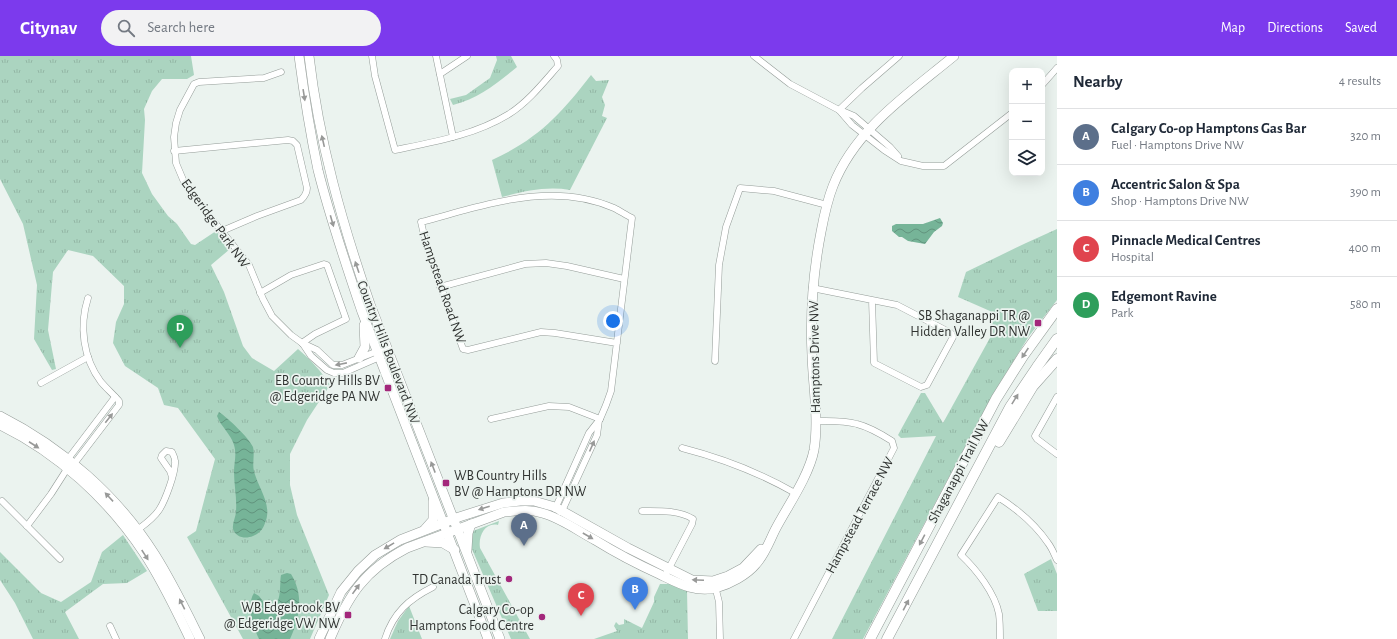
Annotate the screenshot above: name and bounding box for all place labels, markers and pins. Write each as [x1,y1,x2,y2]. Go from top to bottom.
place label: SB Shaganappi TR @ Hidden Valley DR NW [910,309,1030,339]
pin: D [167,315,193,348]
marker: SB Shaganappi TR @ Hidden Valley DR NW [1033,318,1043,328]
place label: EB Country Hills BV @ Edgeridge PA NW [270,374,380,404]
marker: EB Country Hills BV @ Edgeridge PA NW [383,383,393,393]
place label: WB Country Hills BV @ Hamptons DR NW [454,469,587,499]
marker: WB Country Hills BV @ Hamptons DR NW [441,478,451,488]
pin: A [511,513,537,546]
place label: TD Canada Trust [412,573,502,587]
marker: TD Canada Trust [504,574,514,584]
pin: B [622,577,648,610]
pin: C [568,583,594,616]
place label: WB Edgebrook BV @ Edgeridge VW NW [224,601,340,631]
place label: Calgary Co-op Hamptons Food Centre [409,603,534,633]
marker: WB Edgebrook BV @ Edgeridge VW NW [343,610,353,620]
marker: Calgary Co-op Hamptons Food Centre [537,612,547,622]

